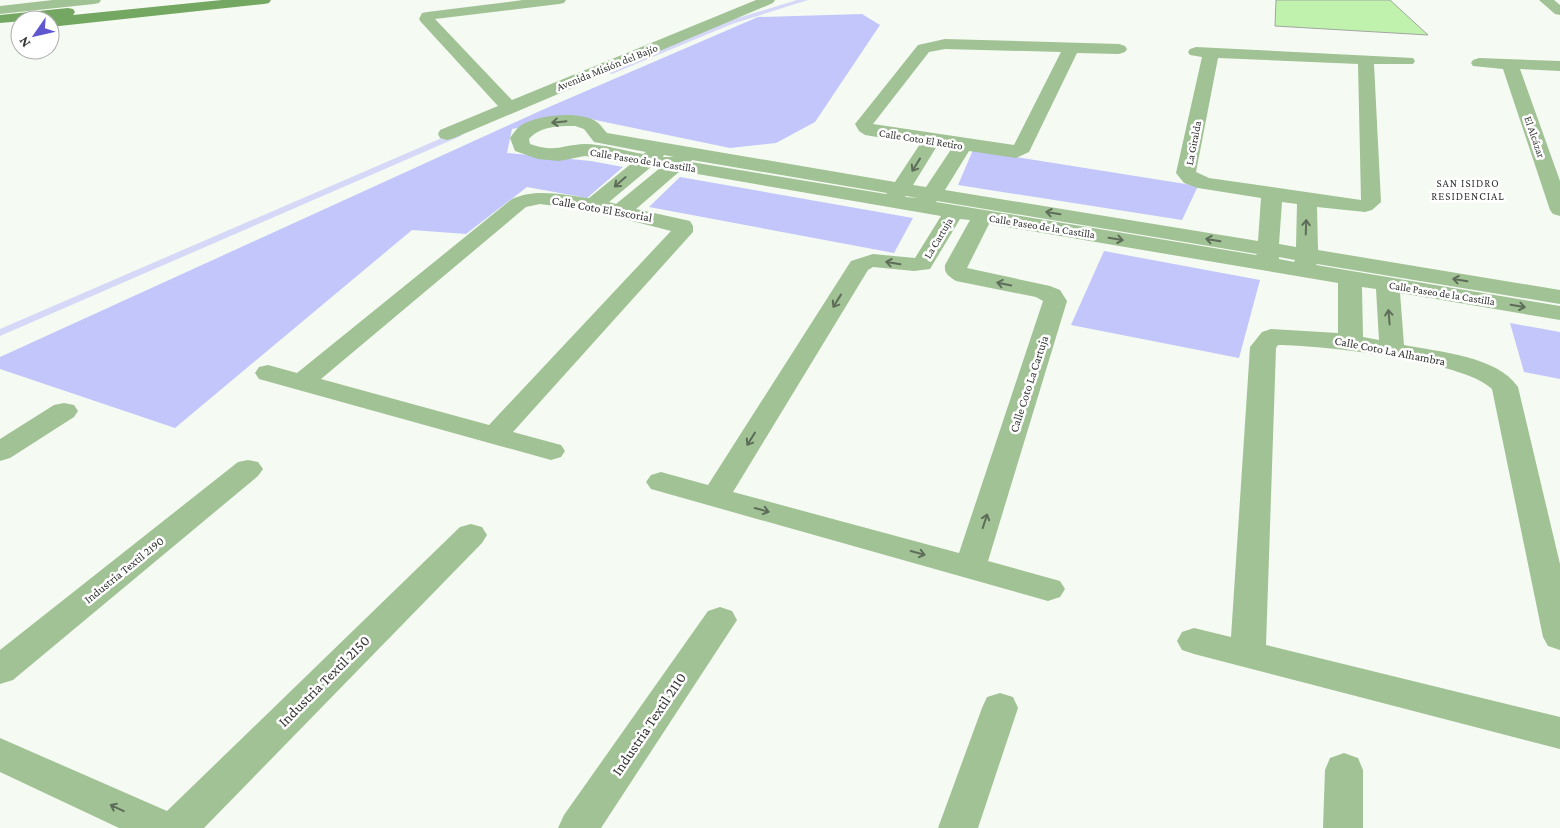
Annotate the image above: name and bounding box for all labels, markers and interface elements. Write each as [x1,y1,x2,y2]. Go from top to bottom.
north arrow [10,10,60,60]
text: N [15,33,34,51]
street label: Avenida Misión del Bajío [555,41,660,94]
street label: El Alcázar [1522,115,1548,160]
one-way arrow [552,117,568,126]
street label: La Giralda [1183,120,1203,166]
street label: Calle Coto El Retiro [878,126,964,152]
street label: Calle Paseo de la Castilla [589,146,697,174]
one-way arrow [911,158,922,172]
one-way arrow [614,176,627,187]
district label: SAN ISIDRO RESIDENCIAL [1431,177,1505,202]
street label: Calle Coto El Escorial [551,193,653,225]
one-way arrow [1045,208,1061,218]
street label: Calle Paseo de la Castilla [988,212,1096,240]
street label: La Cartuja [921,215,956,261]
one-way arrow [1302,219,1311,235]
one-way arrow [1108,234,1124,244]
one-way arrow [1206,235,1222,244]
one-way arrow [886,258,902,268]
one-way arrow [1452,275,1468,285]
one-way arrow [997,279,1013,288]
street label: Calle Paseo de la Castilla [1388,279,1496,307]
one-way arrow [832,294,842,308]
one-way arrow [1510,301,1526,311]
one-way arrow [1385,309,1394,325]
street label: Calle Coto La Cartuja [1007,333,1051,434]
street label: Calle Coto La Alhambra [1333,333,1447,369]
one-way arrow [746,432,756,446]
one-way arrow [753,506,769,515]
one-way arrow [981,514,990,530]
street label: Industria Textil 2190 [81,533,167,606]
one-way arrow [910,549,926,559]
street label: Industria Textil 2150 [275,632,373,730]
street label: Industria Textil 2110 [609,670,689,778]
one-way arrow [110,802,125,812]

